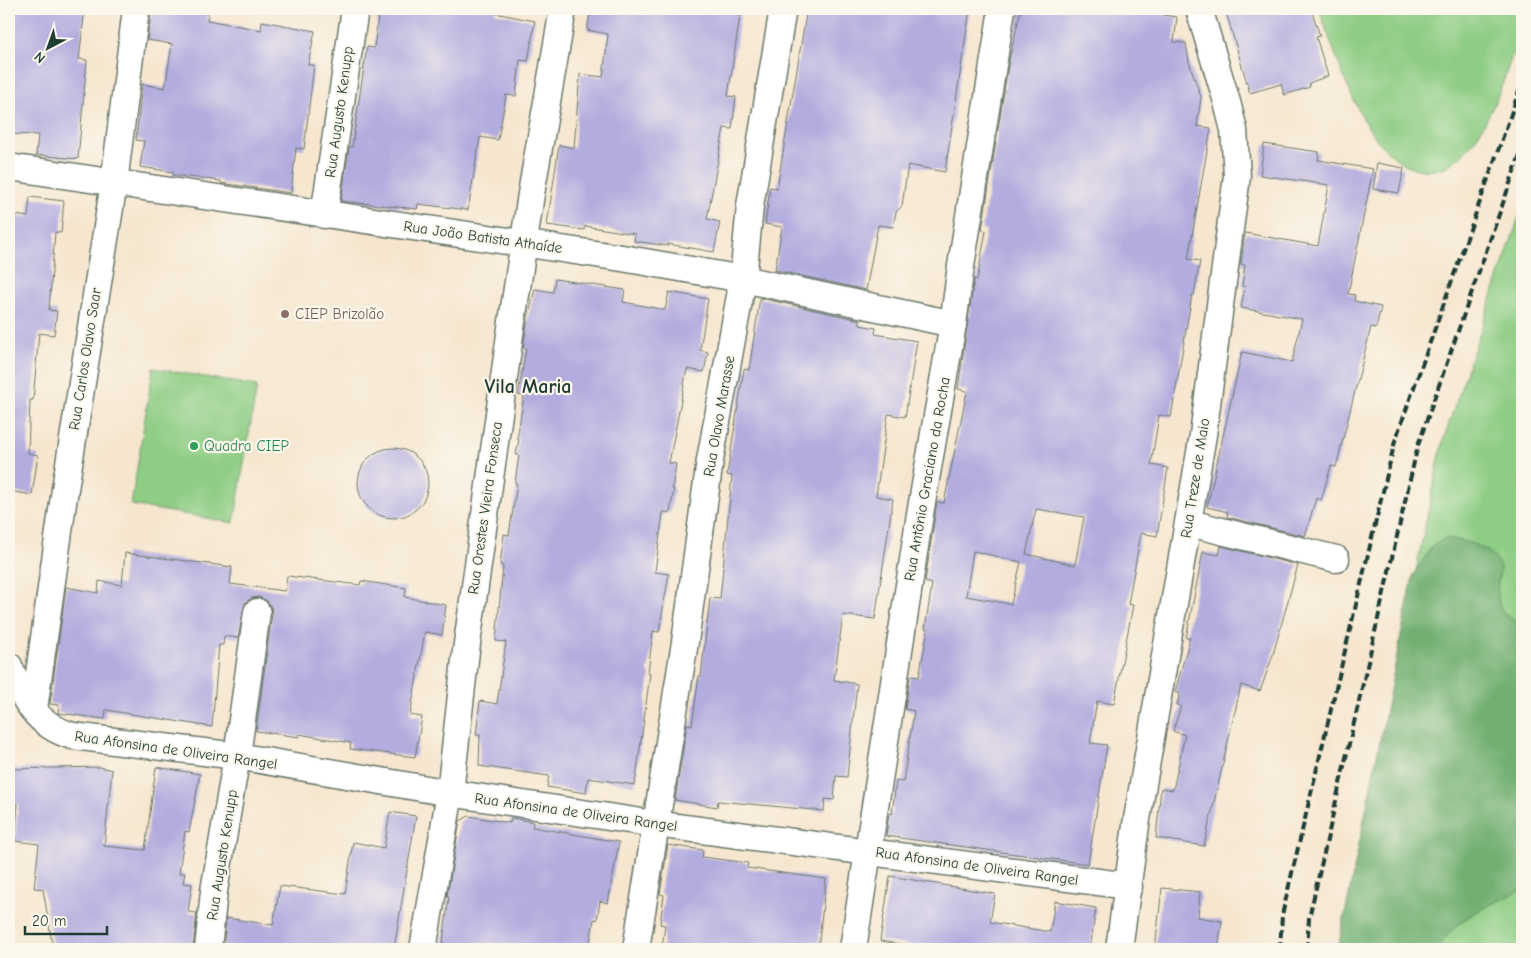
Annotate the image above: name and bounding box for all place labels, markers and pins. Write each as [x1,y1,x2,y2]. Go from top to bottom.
place label: CIEP Brizolão [295,305,384,323]
marker: CIEP Brizolão [279,308,291,320]
place label: Quadra CIEP [204,437,290,455]
marker: Quadra CIEP [188,440,200,452]

